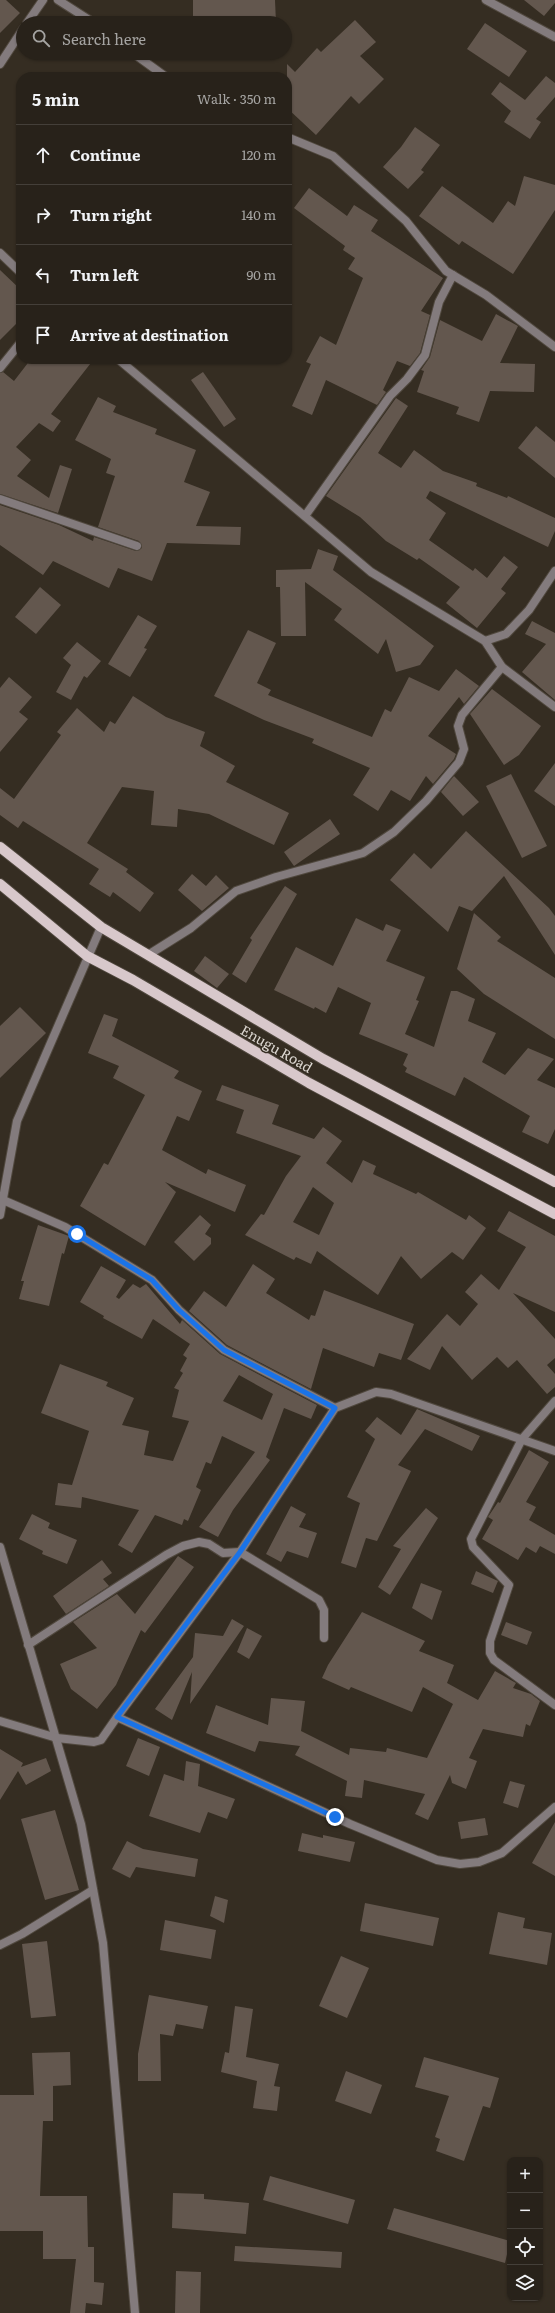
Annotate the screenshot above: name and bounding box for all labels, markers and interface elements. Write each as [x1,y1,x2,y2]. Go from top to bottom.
search box [16,16,292,60]
icon: search [30,27,52,49]
text: Search here [62,27,146,50]
text: 5 min [32,86,80,111]
text: Walk · 350 m [197,89,276,108]
text: Continue [70,143,140,166]
icon: ahead [32,144,54,166]
text: 120 m [241,145,276,164]
text: Turn right [70,203,152,226]
icon: right [32,204,54,226]
text: 140 m [241,205,276,224]
text: Turn left [70,263,139,286]
icon: left [32,264,54,286]
text: 90 m [246,265,276,284]
text: Arrive at destination [70,323,229,346]
icon: arrive [32,324,54,346]
street label: Enugu Road [237,1019,317,1077]
route start [68,1225,86,1243]
route end [326,1808,344,1826]
map controls [507,2157,543,2301]
button: + [507,2157,543,2193]
button: − [507,2193,543,2229]
button: locate [507,2229,543,2265]
button: layers [507,2265,543,2301]

